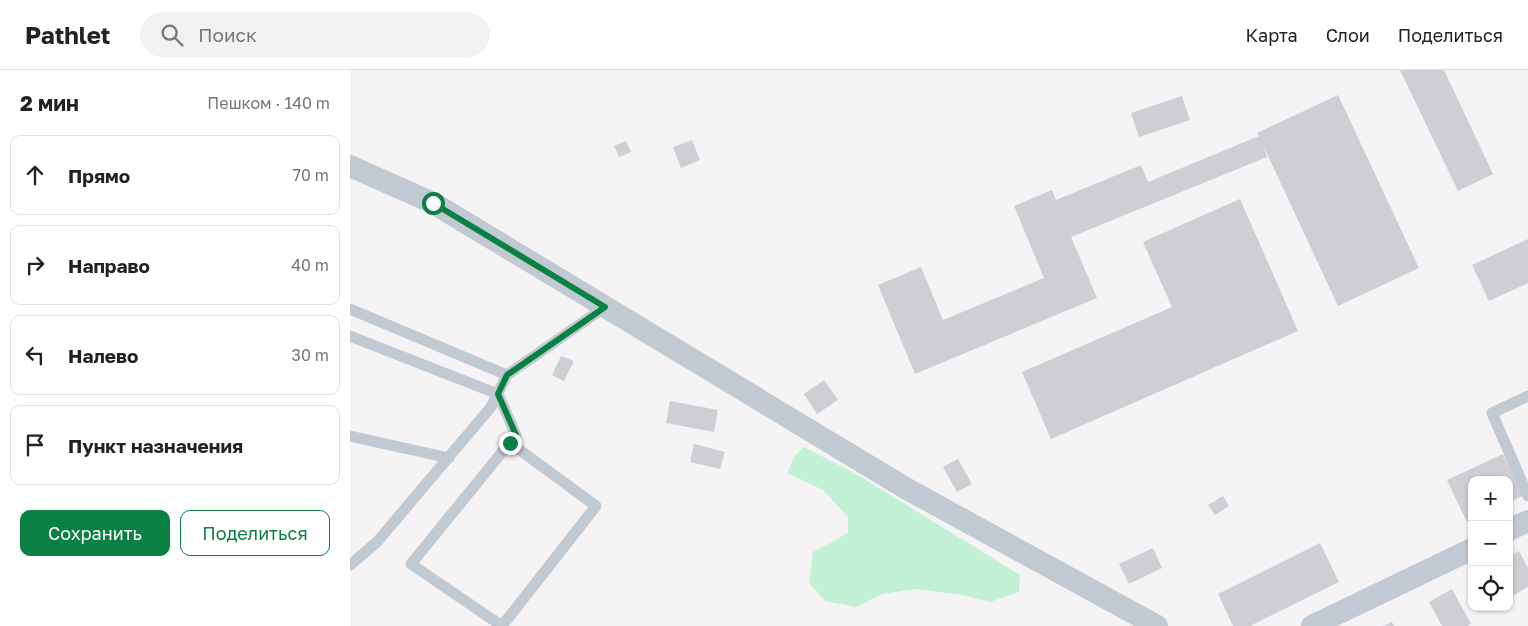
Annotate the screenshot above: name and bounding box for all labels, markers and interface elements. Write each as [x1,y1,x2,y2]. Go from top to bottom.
search box [140,12,490,57]
text: Pathlet [25,20,110,49]
icon: search [158,21,186,49]
text: Поиск [198,23,257,46]
text: Карта [1246,24,1298,46]
text: Слои [1326,24,1370,46]
text: Поделиться [1398,24,1503,46]
text: 2 мин [20,90,79,116]
text: Пешком · 140 m [207,93,330,113]
icon: ahead [21,161,49,189]
text: Прямо [68,164,130,187]
text: 70 m [292,165,329,185]
route start [422,192,445,215]
icon: right [21,251,49,279]
text: Направо [68,254,150,277]
text: 40 m [291,255,329,275]
icon: left [21,341,49,369]
text: Налево [68,344,138,367]
text: 30 m [292,345,329,365]
icon: arrive [21,431,49,459]
route end [499,432,522,455]
text: Пункт назначения [68,434,243,457]
map controls [1468,476,1513,611]
button: + [1468,476,1513,521]
button: Сохранить [20,510,170,556]
button: Поделиться [180,510,330,556]
button: − [1468,521,1513,566]
button: locate [1468,566,1513,611]

